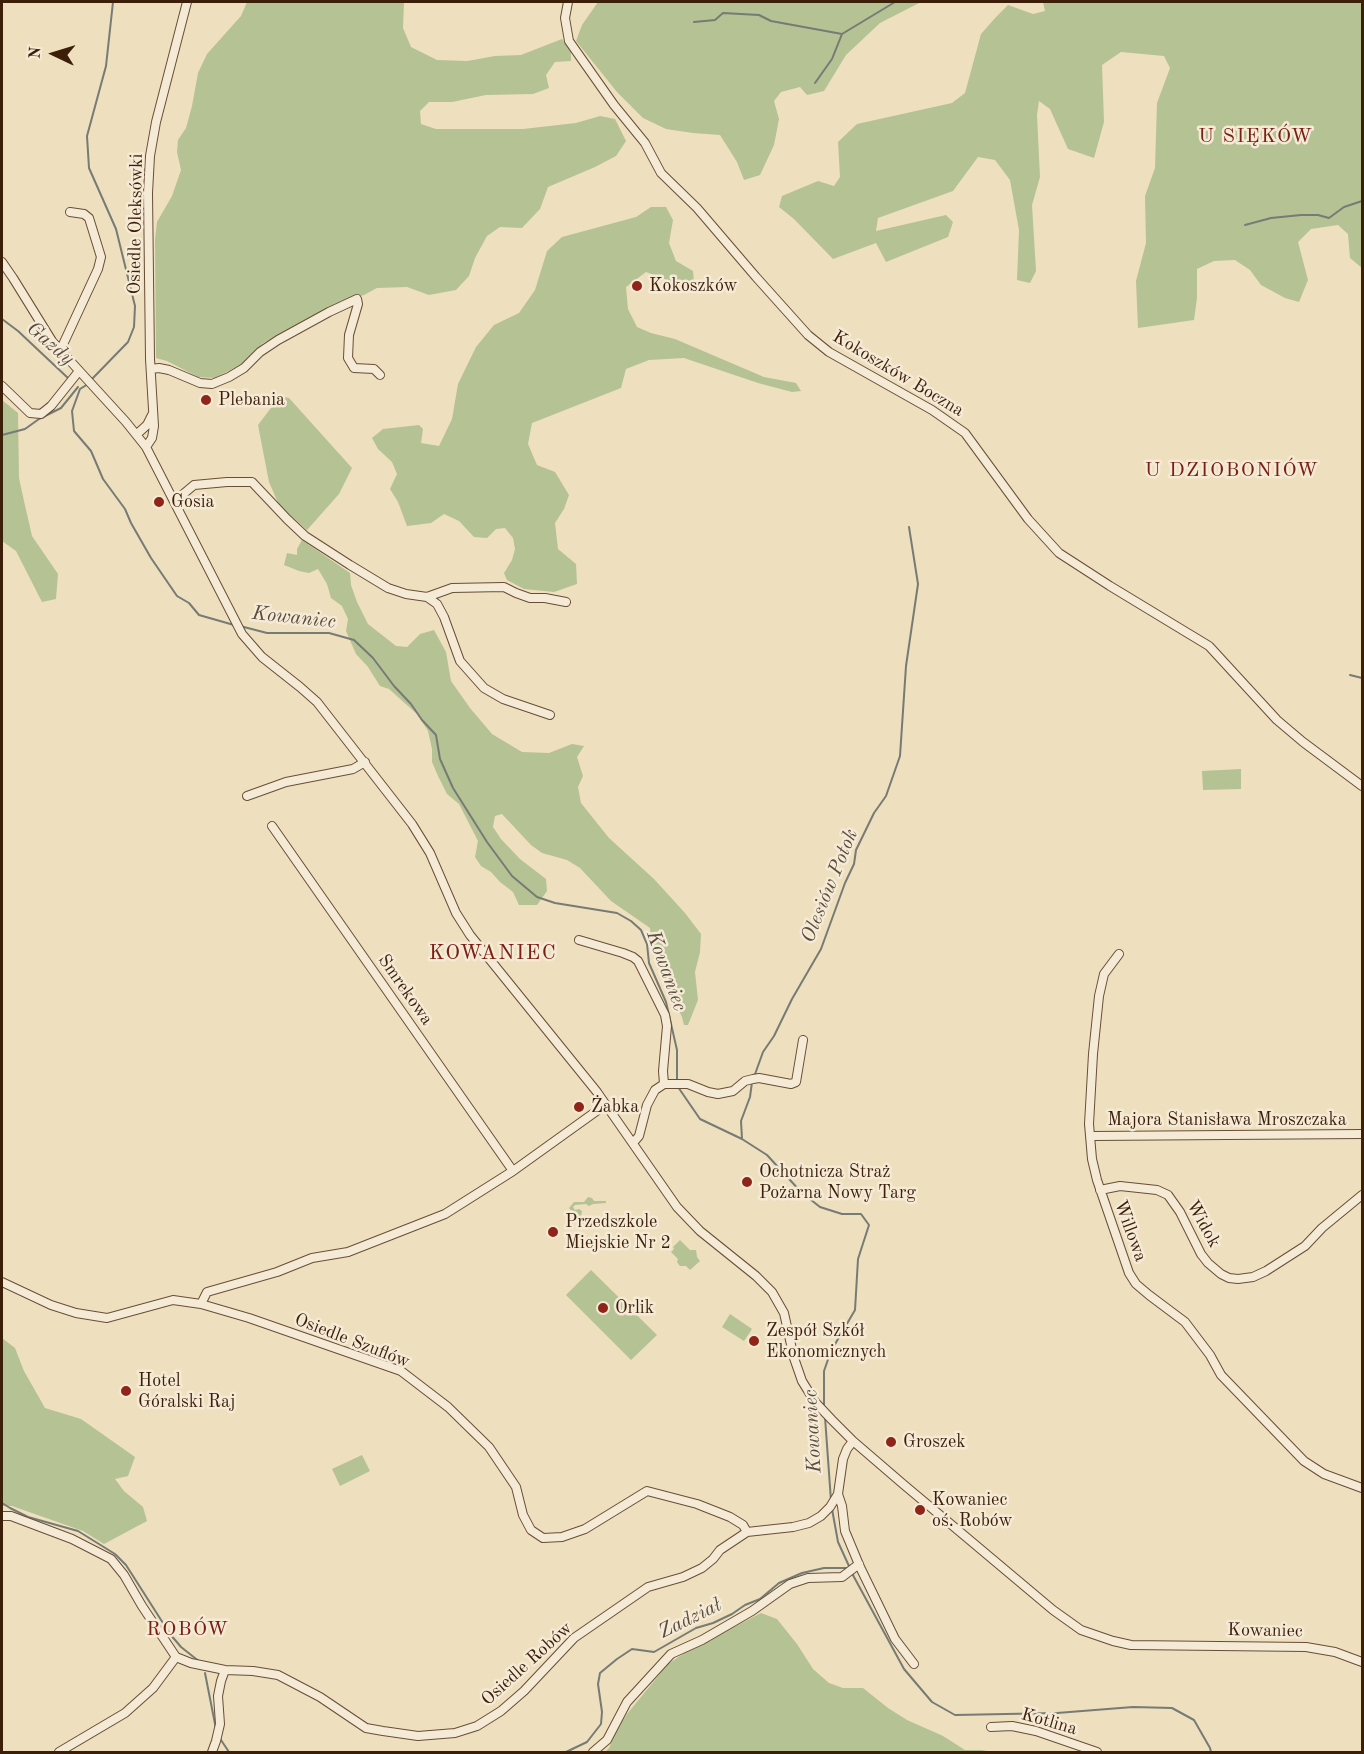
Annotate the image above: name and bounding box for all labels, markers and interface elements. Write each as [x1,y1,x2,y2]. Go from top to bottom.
north arrow [24,24,84,84]
text: N [28,46,44,59]
district label: U SIĘKÓW [1198,125,1314,149]
street label: Osiedle Oleksówki [124,153,148,295]
place label: Kokoszków [649,275,738,297]
marker: Kokoszków [630,279,644,293]
water label: Gazdy [21,317,79,371]
street label: Kokoszków Boczna [828,326,968,422]
place label: Plebania [218,389,285,411]
marker: Plebania [199,393,213,407]
district label: U DZIOBONIÓW [1145,459,1319,483]
place label: Gosia [171,491,214,513]
marker: Gosia [152,495,166,509]
water label: Kowaniec [251,602,337,634]
water label: Olesiów Potok [796,826,864,946]
water label: Kowaniec [640,927,692,1015]
district label: KOWANIEC [429,940,557,966]
street label: Smrekowa [373,950,437,1030]
place label: Żabka [591,1096,639,1118]
marker: Żabka [572,1100,586,1114]
street label: Majora Stanisława Mroszczaka [1107,1109,1347,1131]
place label: Ochotnicza Straż Pożarna Nowy Targ [759,1161,916,1204]
marker: Ochotnicza Straż Pożarna Nowy Targ [740,1175,754,1189]
street label: Widok [1181,1196,1225,1252]
street label: Willowa [1109,1197,1151,1265]
place label: Przedszkole Miejskie Nr 2 [565,1211,671,1254]
marker: Przedszkole Miejskie Nr 2 [546,1225,560,1239]
place label: Orlik [615,1297,654,1319]
marker: Orlik [596,1301,610,1315]
street label: Osiedle Szuflów [291,1309,413,1373]
place label: Zespół Szkół Ekonomicznych [766,1320,886,1362]
marker: Zespół Szkół Ekonomicznych [747,1334,761,1348]
place label: Hotel Góralski Raj [138,1370,236,1412]
marker: Hotel Góralski Raj [119,1384,133,1398]
water label: Kowaniec [799,1388,827,1474]
place label: Groszek [903,1431,966,1453]
marker: Groszek [884,1435,898,1449]
place label: Kowaniec oś. Robów [932,1489,1012,1532]
marker: Kowaniec oś. Robów [913,1503,927,1517]
water label: Zadział [655,1594,725,1644]
district label: ROBÓW [146,1618,230,1642]
street label: Osiedle Robów [477,1618,577,1710]
street label: Kowaniec [1227,1620,1303,1642]
street label: Kotlina [1019,1704,1079,1740]

